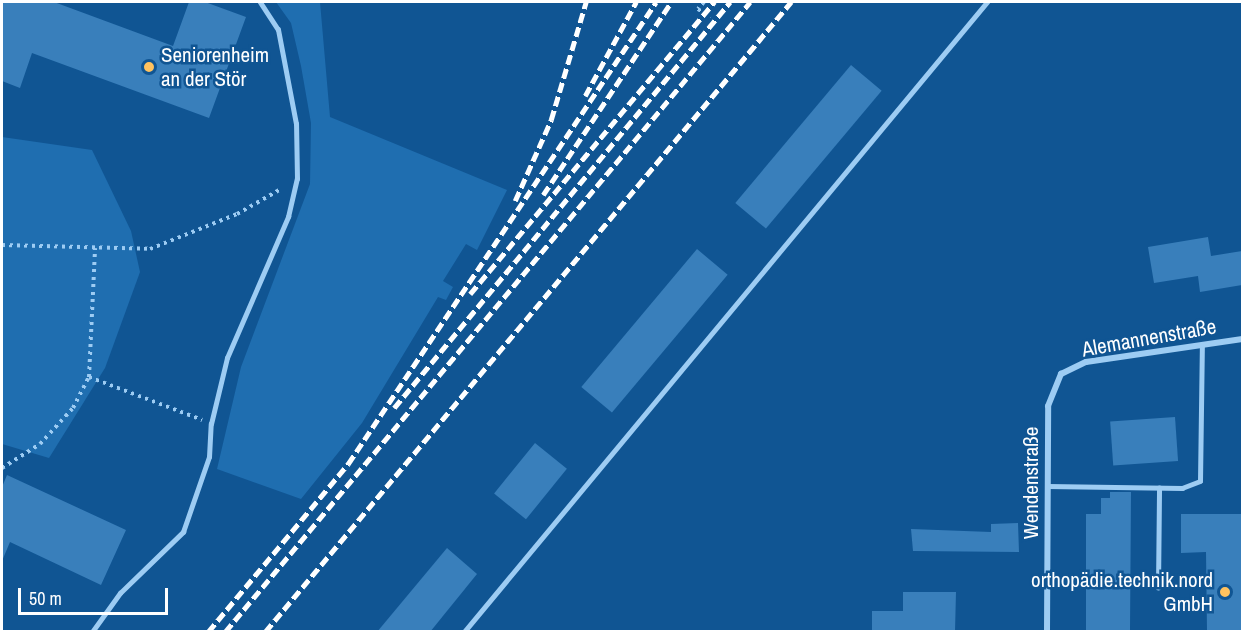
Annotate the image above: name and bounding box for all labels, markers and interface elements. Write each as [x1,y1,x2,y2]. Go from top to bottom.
place label: Seniorenheim an der Stör [161,42,269,92]
marker: Seniorenheim an der Stör [142,60,156,74]
street label: Alemannenstraße [1080,314,1218,362]
street label: Wendenstraße [1018,427,1044,539]
place label: orthopädie.technik.nord GmbH [1031,567,1213,617]
scale bar [21,576,171,614]
marker: orthopädie.technik.nord GmbH [1218,585,1232,599]
text: 50 m [29,586,62,611]

